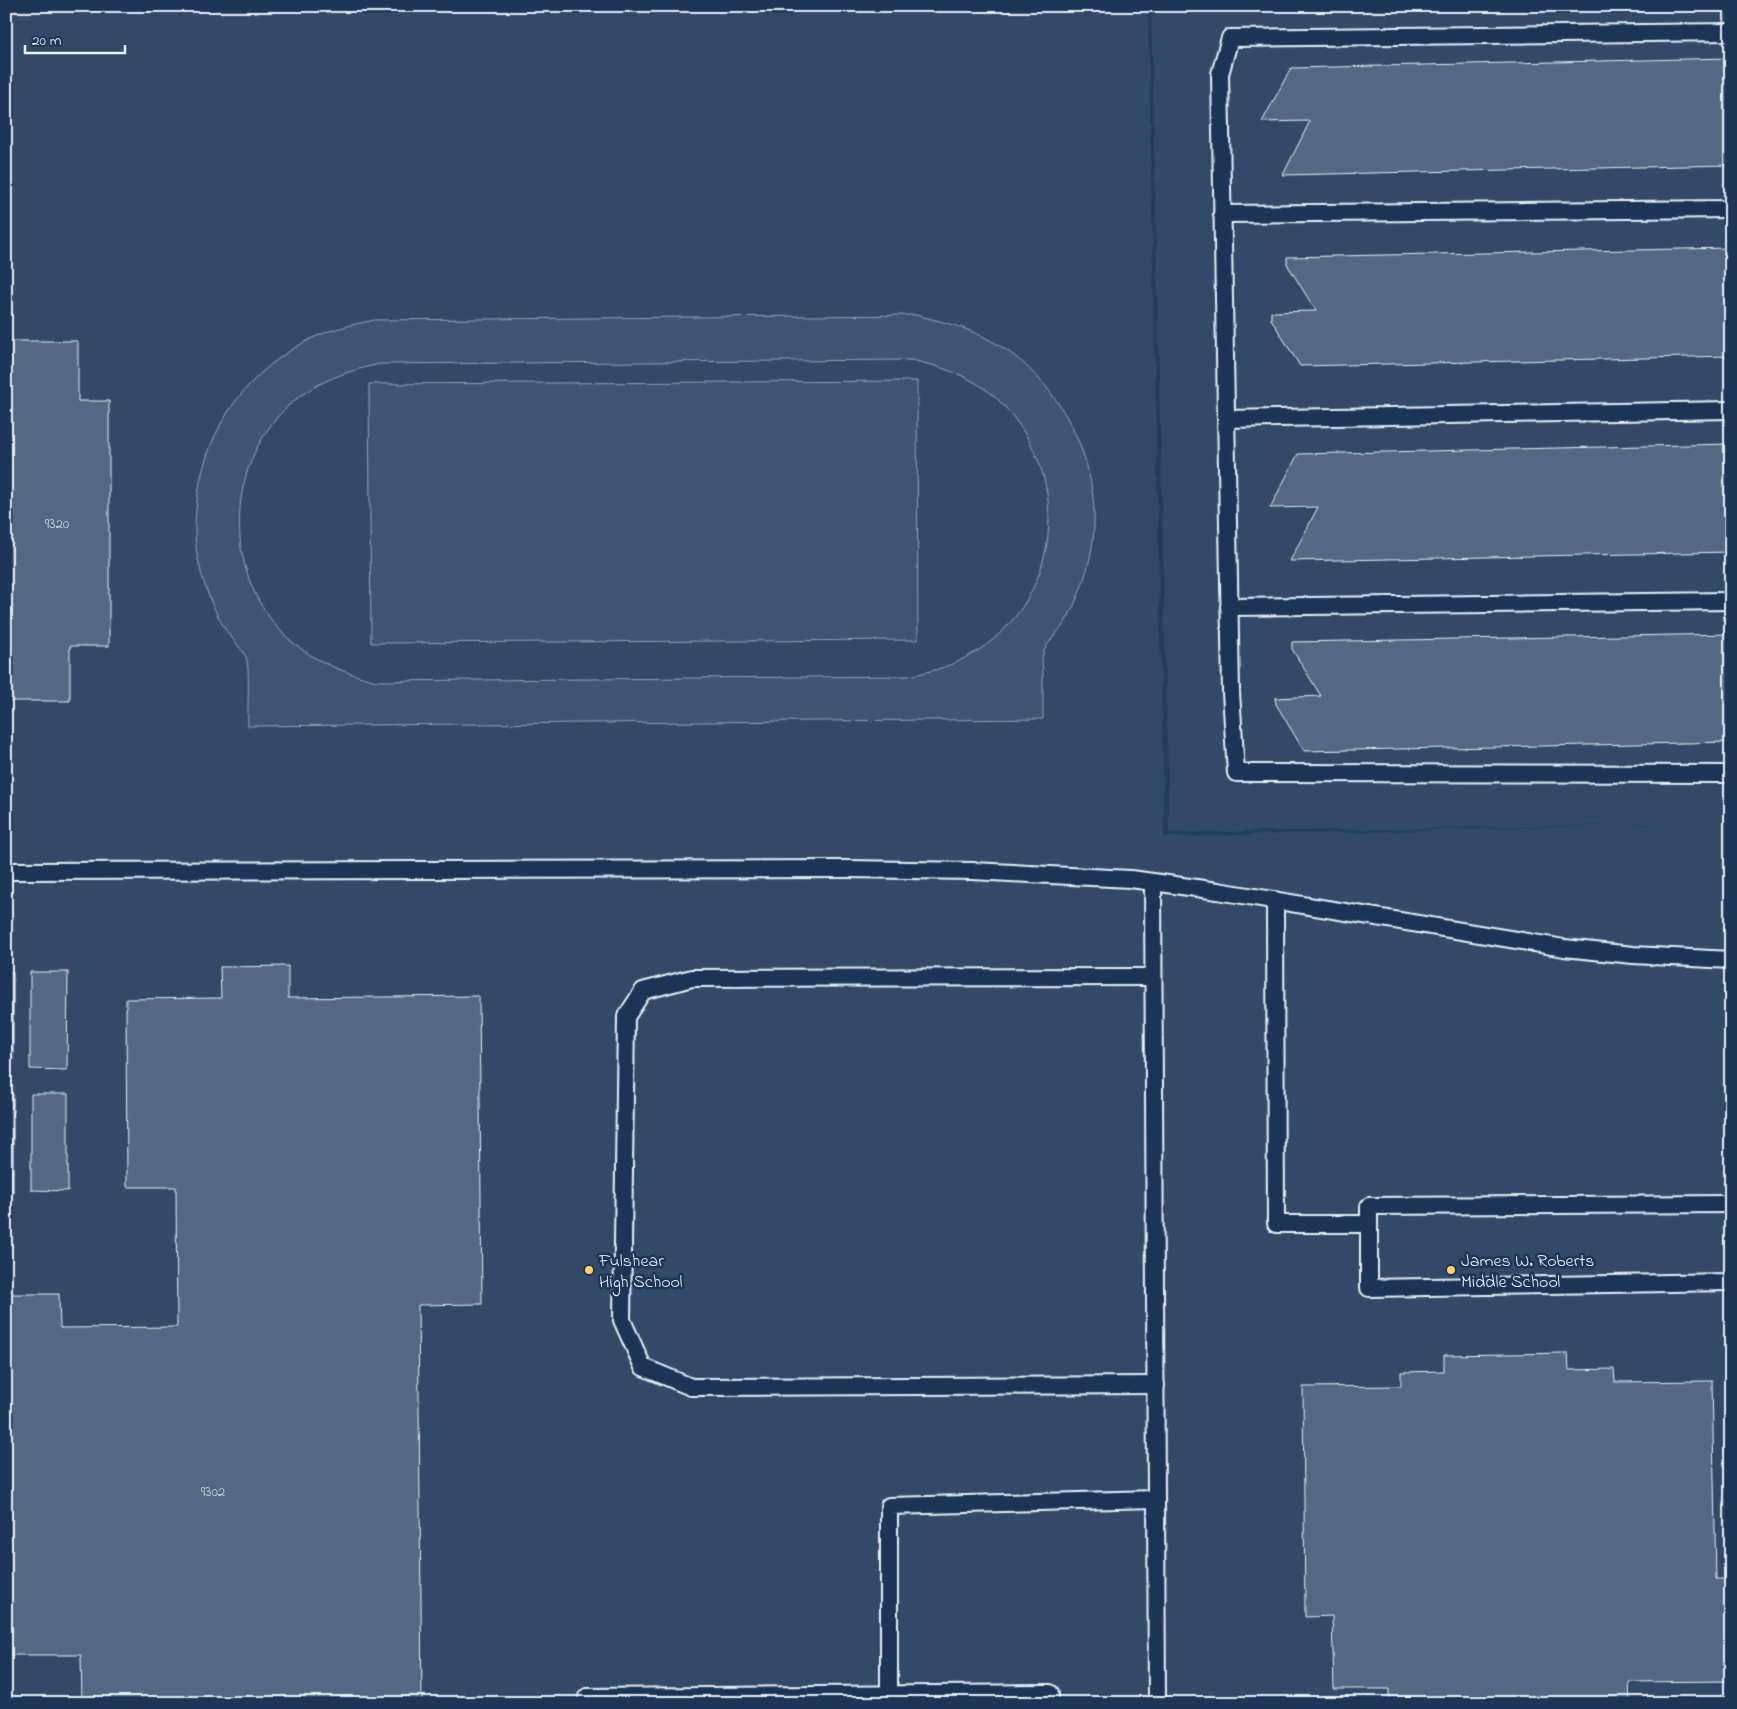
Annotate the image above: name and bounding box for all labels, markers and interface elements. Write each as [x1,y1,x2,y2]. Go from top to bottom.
scale bar [25,22,125,54]
text: 20 m [32,30,62,52]
house number: 9320 [45,513,70,535]
place label: Fulshear High School [598,1249,682,1297]
place label: James W. Roberts Middle School [1461,1249,1594,1296]
marker: Fulshear High School [583,1264,595,1276]
marker: James W. Roberts Middle School [1445,1264,1457,1276]
house number: 9302 [201,1481,226,1503]

